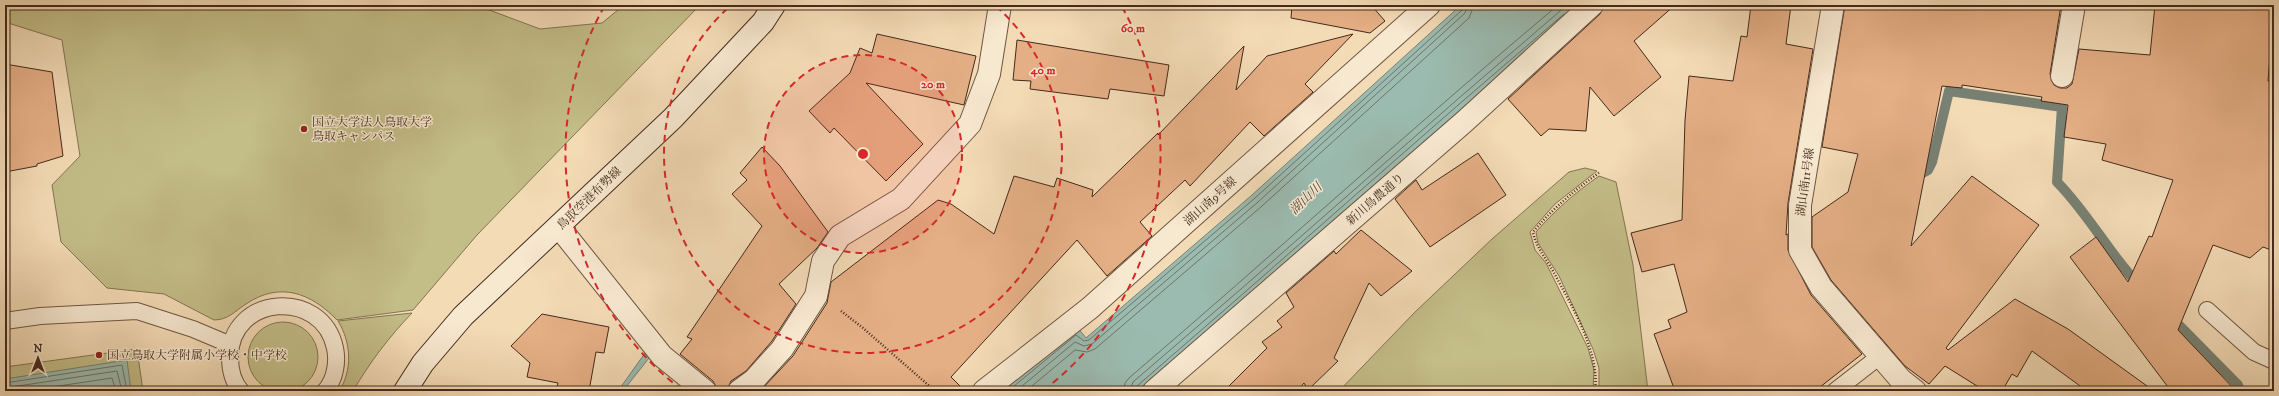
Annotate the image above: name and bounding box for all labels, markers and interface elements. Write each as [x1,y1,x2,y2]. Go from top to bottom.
text: 60 m [1121,21,1145,36]
text: 40 m [1030,63,1055,78]
text: 20 m [921,77,945,92]
place label: 国立大学法人鳥取大学 鳥取キャンパス [312,115,432,144]
marker: 国立大学法人鳥取大学 鳥取キャンパス [299,124,309,134]
centre of rings [856,147,870,161]
street label: 湖山南11号線 [1793,147,1818,217]
street label: 鳥取空港布勢線 [554,164,625,233]
street label: 新川鳥農通り [1343,170,1407,229]
street label: 湖山南9号線 [1181,174,1240,229]
water label: 湖山川 [1286,178,1327,218]
north arrow [18,338,58,378]
text: N [33,342,43,356]
place label: 国立鳥取大学附属小学校・中学校 [107,348,287,363]
marker: 国立鳥取大学附属小学校・中学校 [94,350,104,360]

